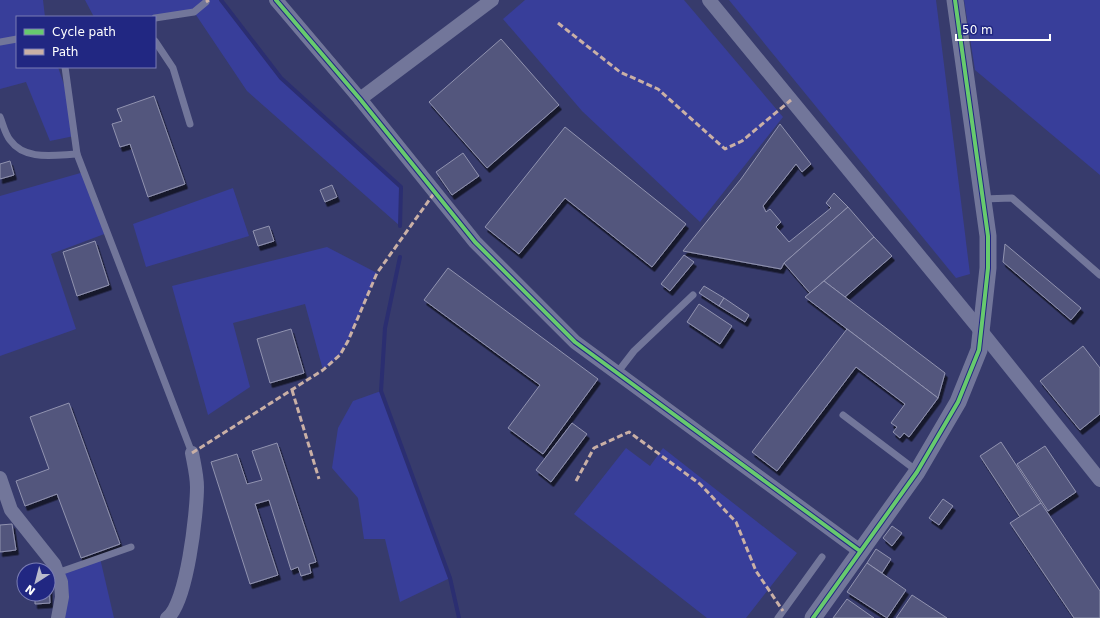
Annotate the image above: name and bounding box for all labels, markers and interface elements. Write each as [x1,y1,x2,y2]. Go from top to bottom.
legend [16,16,156,68]
scale bar [956,16,1050,42]
text: 50 m [962,23,993,37]
text: Cycle path [52,25,116,39]
text: Path [52,45,78,59]
north arrow [16,562,56,602]
text: N [23,582,38,598]

